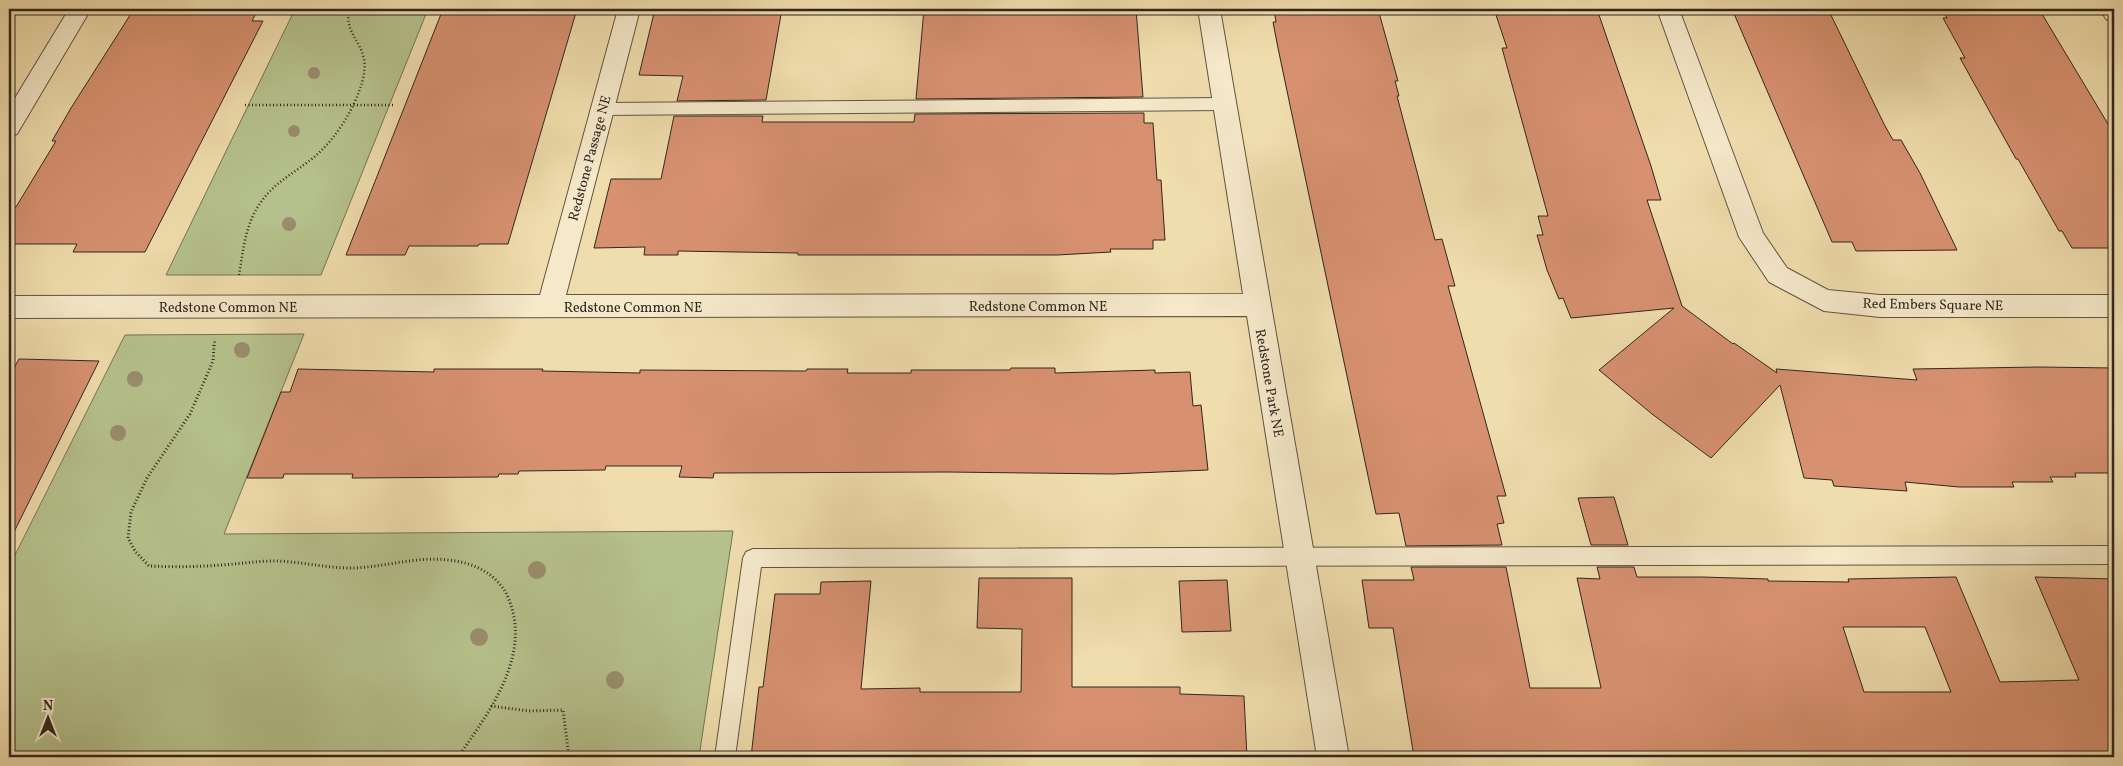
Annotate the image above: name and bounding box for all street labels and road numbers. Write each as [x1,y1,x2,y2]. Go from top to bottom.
street label: Redstone Passage NE [565,93,616,223]
street label: Red Embers Square NE [1862,295,2003,316]
street label: Redstone Common NE [969,298,1107,317]
street label: Redstone Common NE [159,299,297,318]
street label: Redstone Common NE [564,299,702,318]
street label: Redstone Park NE [1250,327,1287,439]

